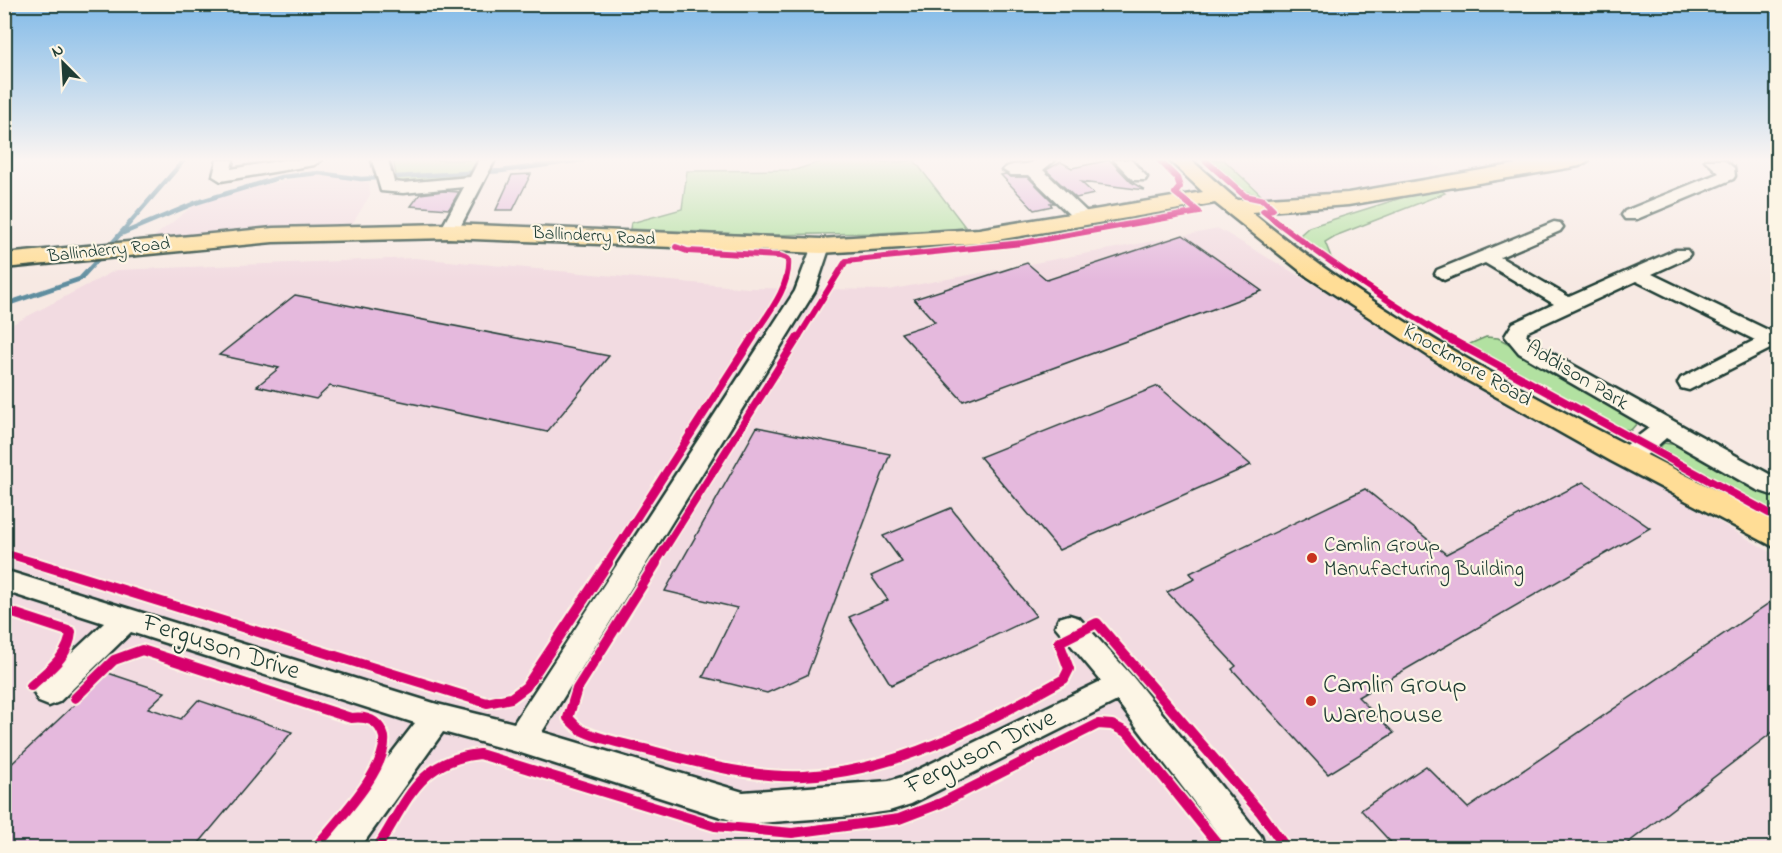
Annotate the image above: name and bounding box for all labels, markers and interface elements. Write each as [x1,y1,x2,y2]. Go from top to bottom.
north arrow [33,33,93,93]
text: N [48,38,68,64]
street label: Ballinderry Road [531,221,656,253]
street label: Ballinderry Road [45,232,172,270]
street label: Knockmore Road [1397,317,1537,415]
street label: Addison Park [1520,333,1635,419]
place label: Camlin Group Manufacturing Building [1324,531,1524,587]
marker: Camlin Group Manufacturing Building [1305,551,1319,565]
street label: Ferguson Drive [136,604,305,691]
place label: Camlin Group Warehouse [1323,667,1467,735]
marker: Camlin Group Warehouse [1304,694,1318,708]
street label: Ferguson Drive [898,700,1063,806]

